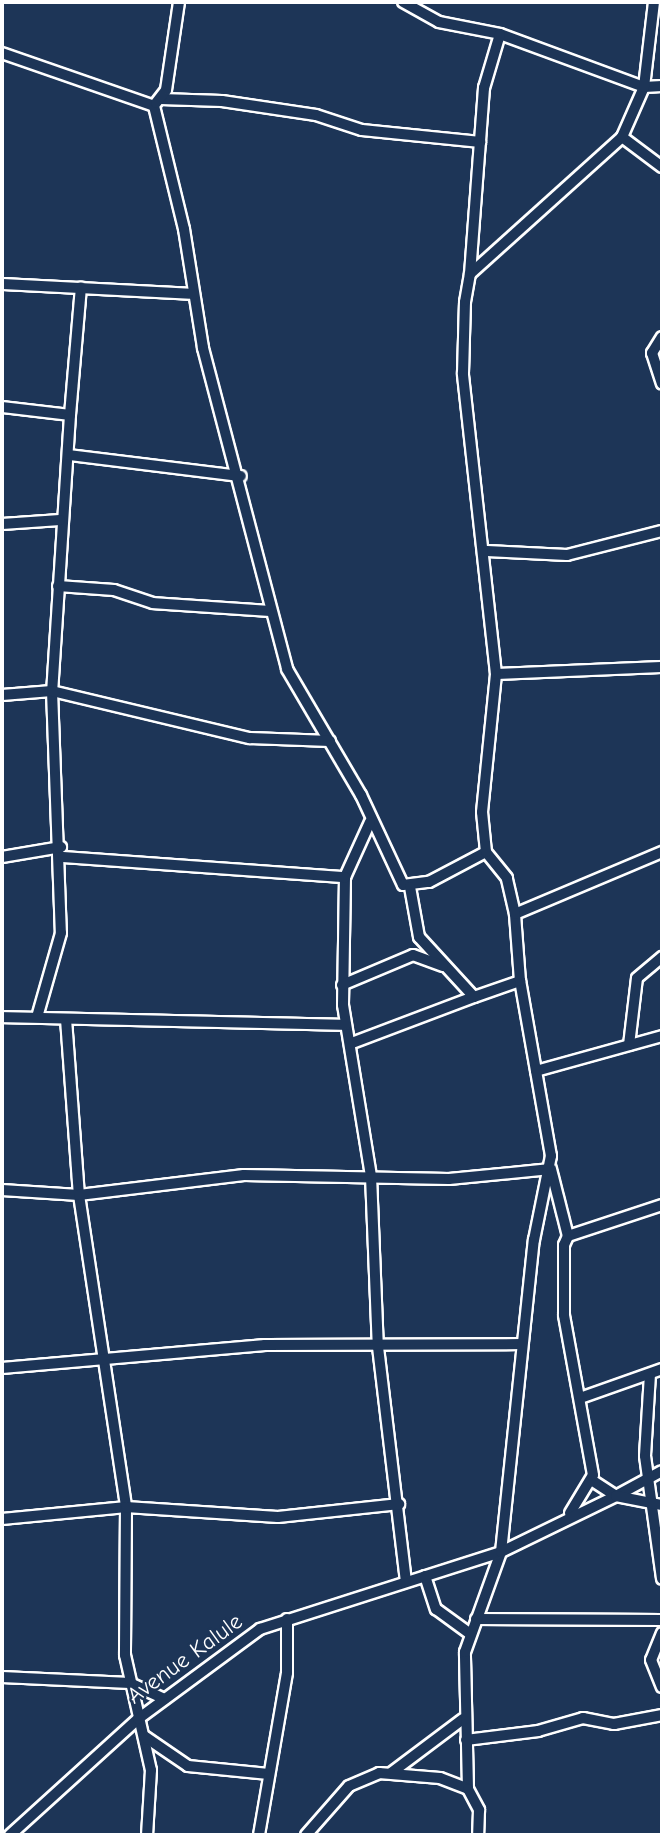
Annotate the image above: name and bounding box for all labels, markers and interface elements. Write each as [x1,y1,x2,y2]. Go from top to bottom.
street label: Avenue Kalule [122,1608,248,1710]

